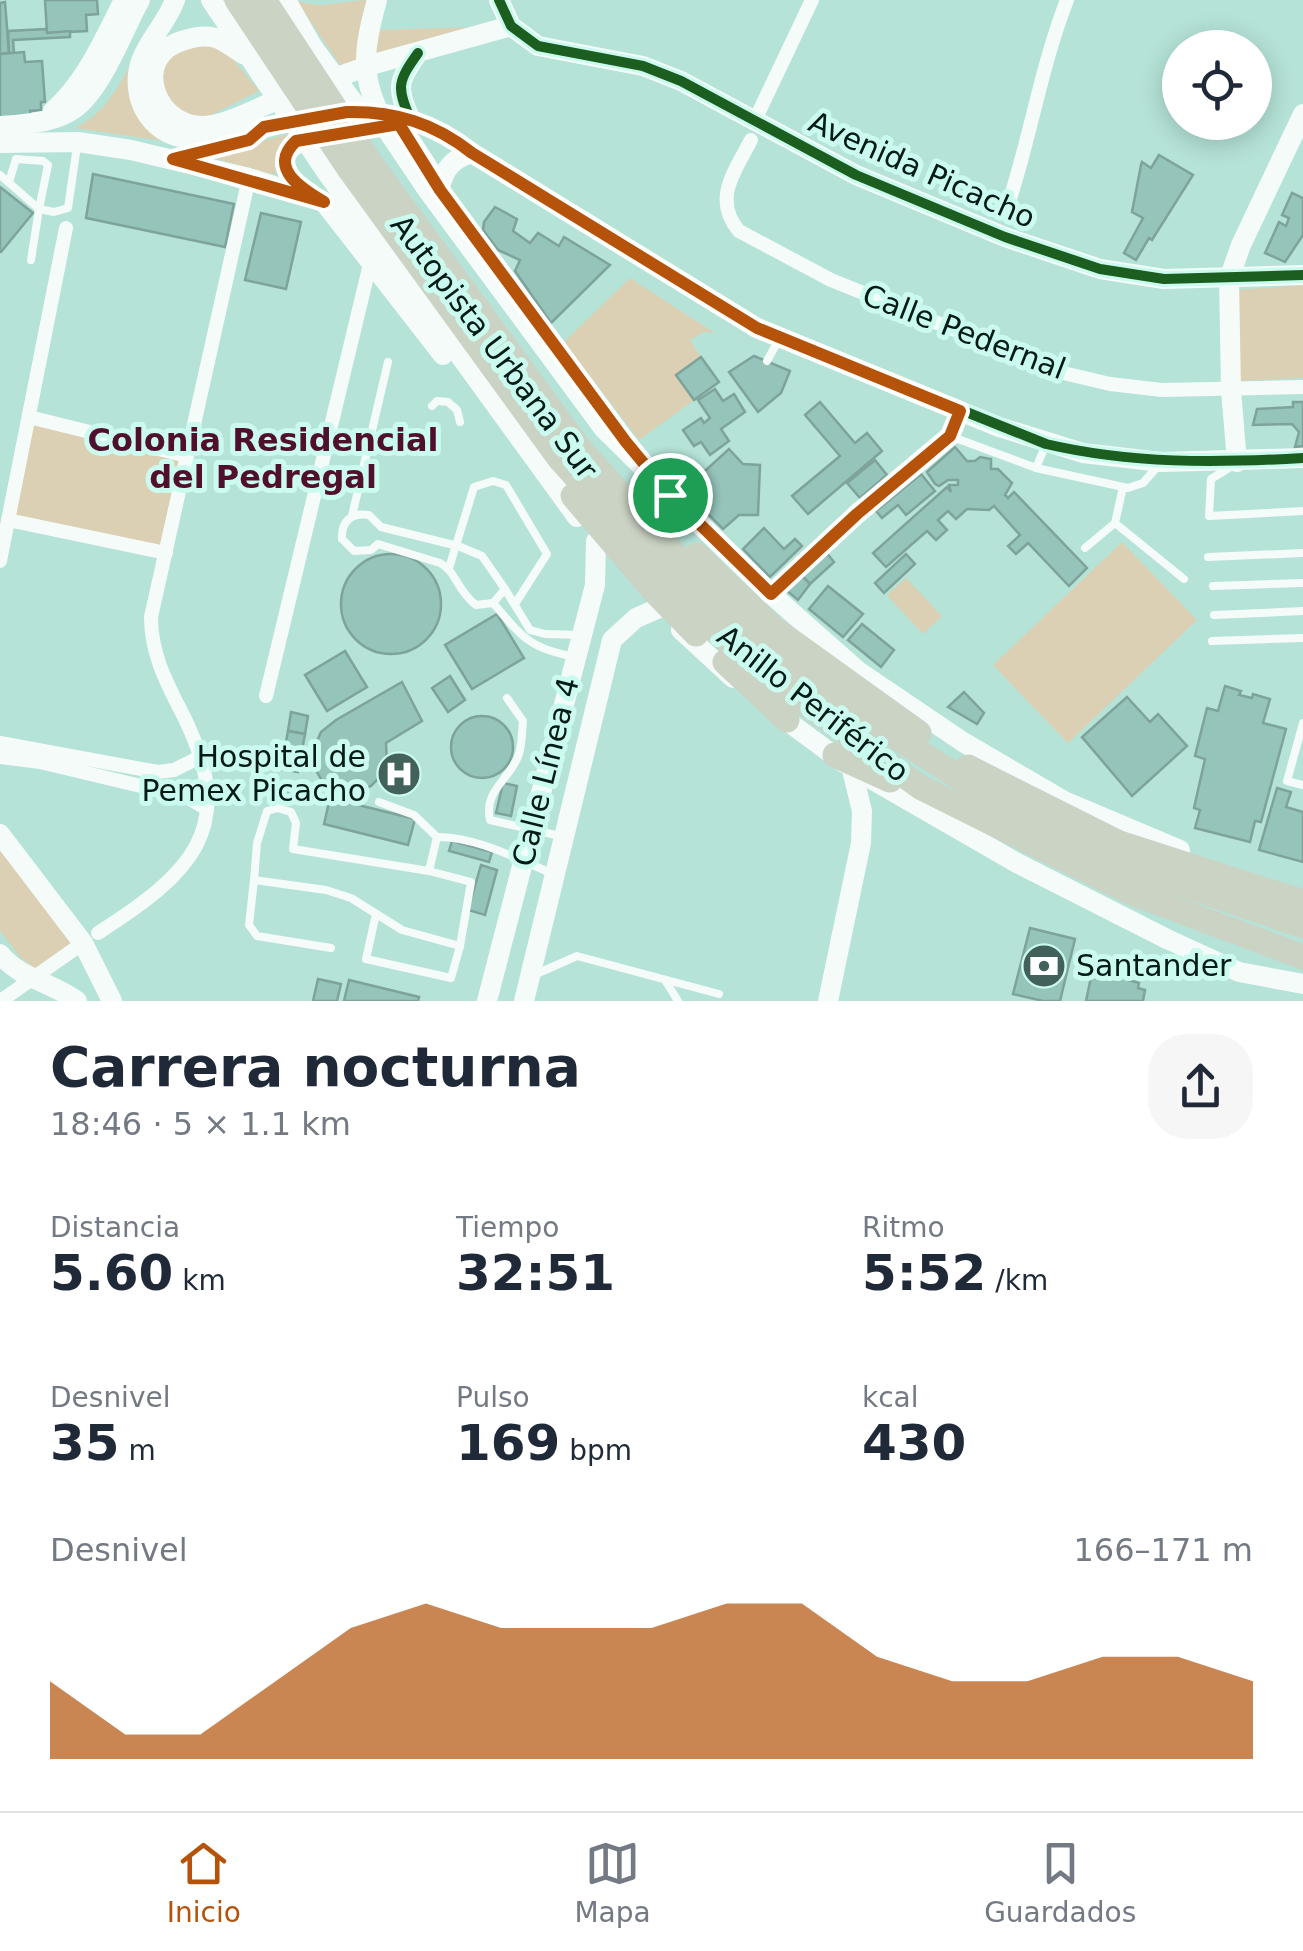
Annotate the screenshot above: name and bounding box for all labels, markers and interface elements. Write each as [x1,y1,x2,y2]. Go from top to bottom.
map controls [1162,30,1272,140]
button: locate [1162,30,1272,140]
street label: Avenida Picacho [804,104,1041,235]
street label: Autopista Urbana Sur [384,208,605,486]
street label: Calle Pedernal [858,277,1071,386]
district label: Colonia Residencial del Pedregal [87,421,439,496]
pin [628,453,713,538]
icon: arrive [643,468,698,523]
street label: Anillo Periférico [711,618,916,789]
street label: Calle Línea 4 [505,674,586,870]
place label: Hospital de Pemex Picacho [142,739,366,808]
hospital icon: Hospital de Pemex Picacho [376,751,422,797]
bank icon: Santander [1021,943,1067,989]
place label: Santander [1076,948,1232,983]
button: share [1148,1034,1253,1139]
text: Carrera nocturna [50,1035,581,1099]
text: 18:46 · 5 × 1.1 km [50,1105,351,1143]
text: Distancia [50,1211,180,1244]
text: Tiempo [456,1211,559,1244]
text: Ritmo [862,1211,945,1244]
text: 5.60 [50,1244,173,1302]
text: 32:51 [456,1244,615,1302]
text: 5:52 [862,1244,986,1302]
text: km [173,1264,226,1297]
text: /km [986,1264,1048,1297]
text: Desnivel [50,1381,170,1414]
text: Pulso [456,1381,530,1414]
text: kcal [862,1381,919,1414]
text: 35 [50,1414,120,1472]
text: 169 [456,1414,560,1472]
text: 430 [862,1414,966,1472]
text: m [120,1434,156,1467]
text: bpm [560,1434,632,1467]
text: Desnivel [50,1531,188,1569]
text: 166–171 m [1074,1531,1253,1569]
tab: Inicio [167,1836,241,1929]
tab: Mapa [574,1836,651,1929]
tab: Guardados [984,1836,1136,1929]

